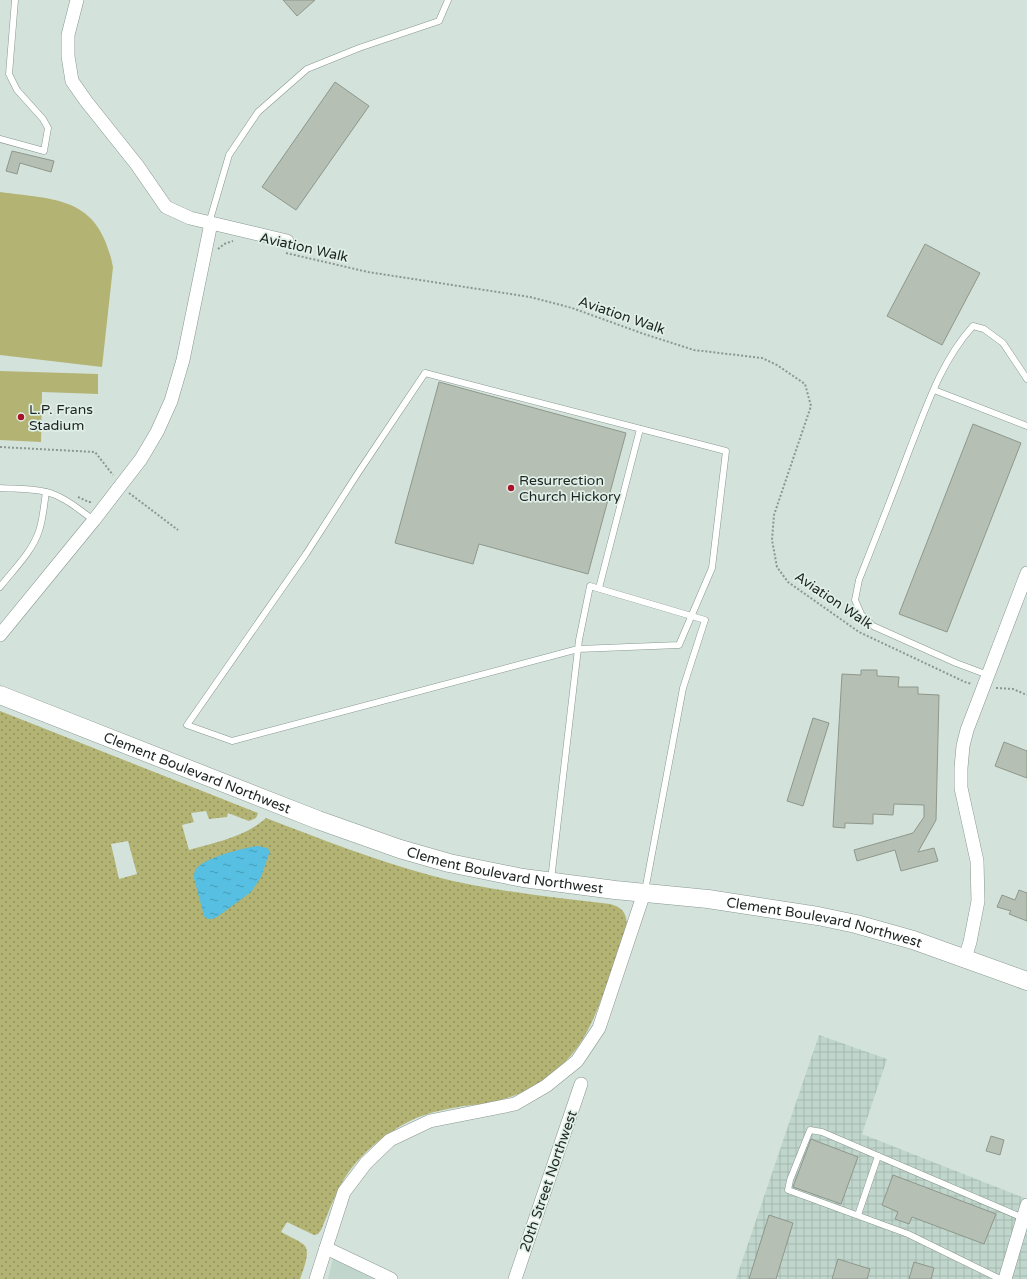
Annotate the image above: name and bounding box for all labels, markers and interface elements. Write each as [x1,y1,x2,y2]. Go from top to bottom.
street label: Aviation Walk [258,229,350,266]
street label: Aviation Walk [576,293,668,338]
place label: L.P. Frans Stadium [29,401,93,434]
marker: L.P. Frans Stadium [16,412,26,422]
place label: Resurrection Church Hickory [519,472,621,505]
marker: Resurrection Church Hickory [506,483,516,493]
street label: Aviation Walk [791,568,876,633]
street label: Clement Boulevard Northwest [101,729,294,818]
street label: Clement Boulevard Northwest [405,843,605,897]
street label: Clement Boulevard Northwest [725,894,925,952]
street label: 20th Street Northwest [516,1108,581,1254]

